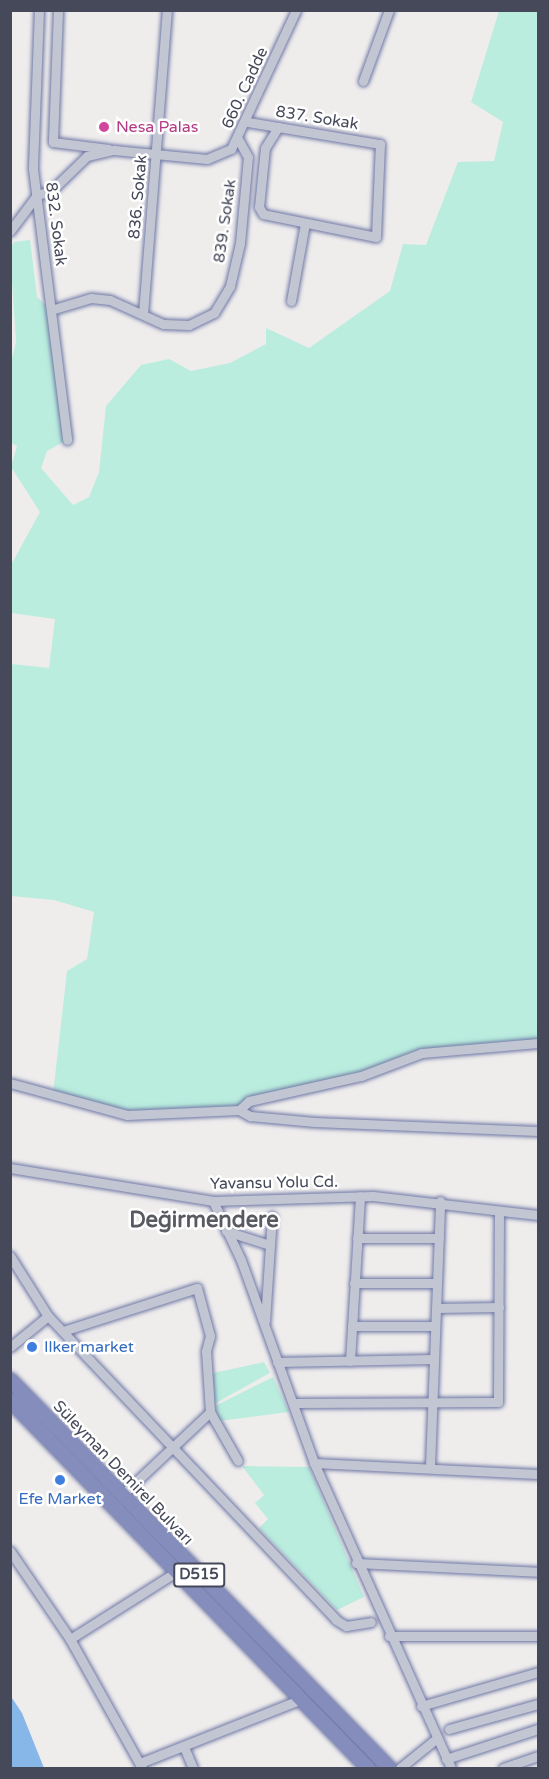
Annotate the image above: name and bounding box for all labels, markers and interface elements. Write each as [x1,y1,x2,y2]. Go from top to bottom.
street label: 660. Cadde [218,44,272,132]
street label: 837. Sokak [274,102,360,134]
place label: Nesa Palas [116,117,198,137]
marker: Nesa Palas [97,120,111,134]
street label: 836. Sokak [125,154,151,240]
street label: 839. Sokak [210,178,240,264]
street label: 832. Sokak [41,181,71,267]
street label: Yavansu Yolu Cd. [210,1172,338,1194]
district label: Değirmendere [129,1208,279,1234]
place label: Ilker market [44,1337,134,1357]
marker: Ilker market [25,1340,39,1354]
street label: Süleyman Demirel Bulvarı [49,1397,197,1549]
marker: Efe Market [53,1473,67,1487]
place label: Efe Market [18,1489,102,1509]
road number: D515 [172,1563,226,1587]

